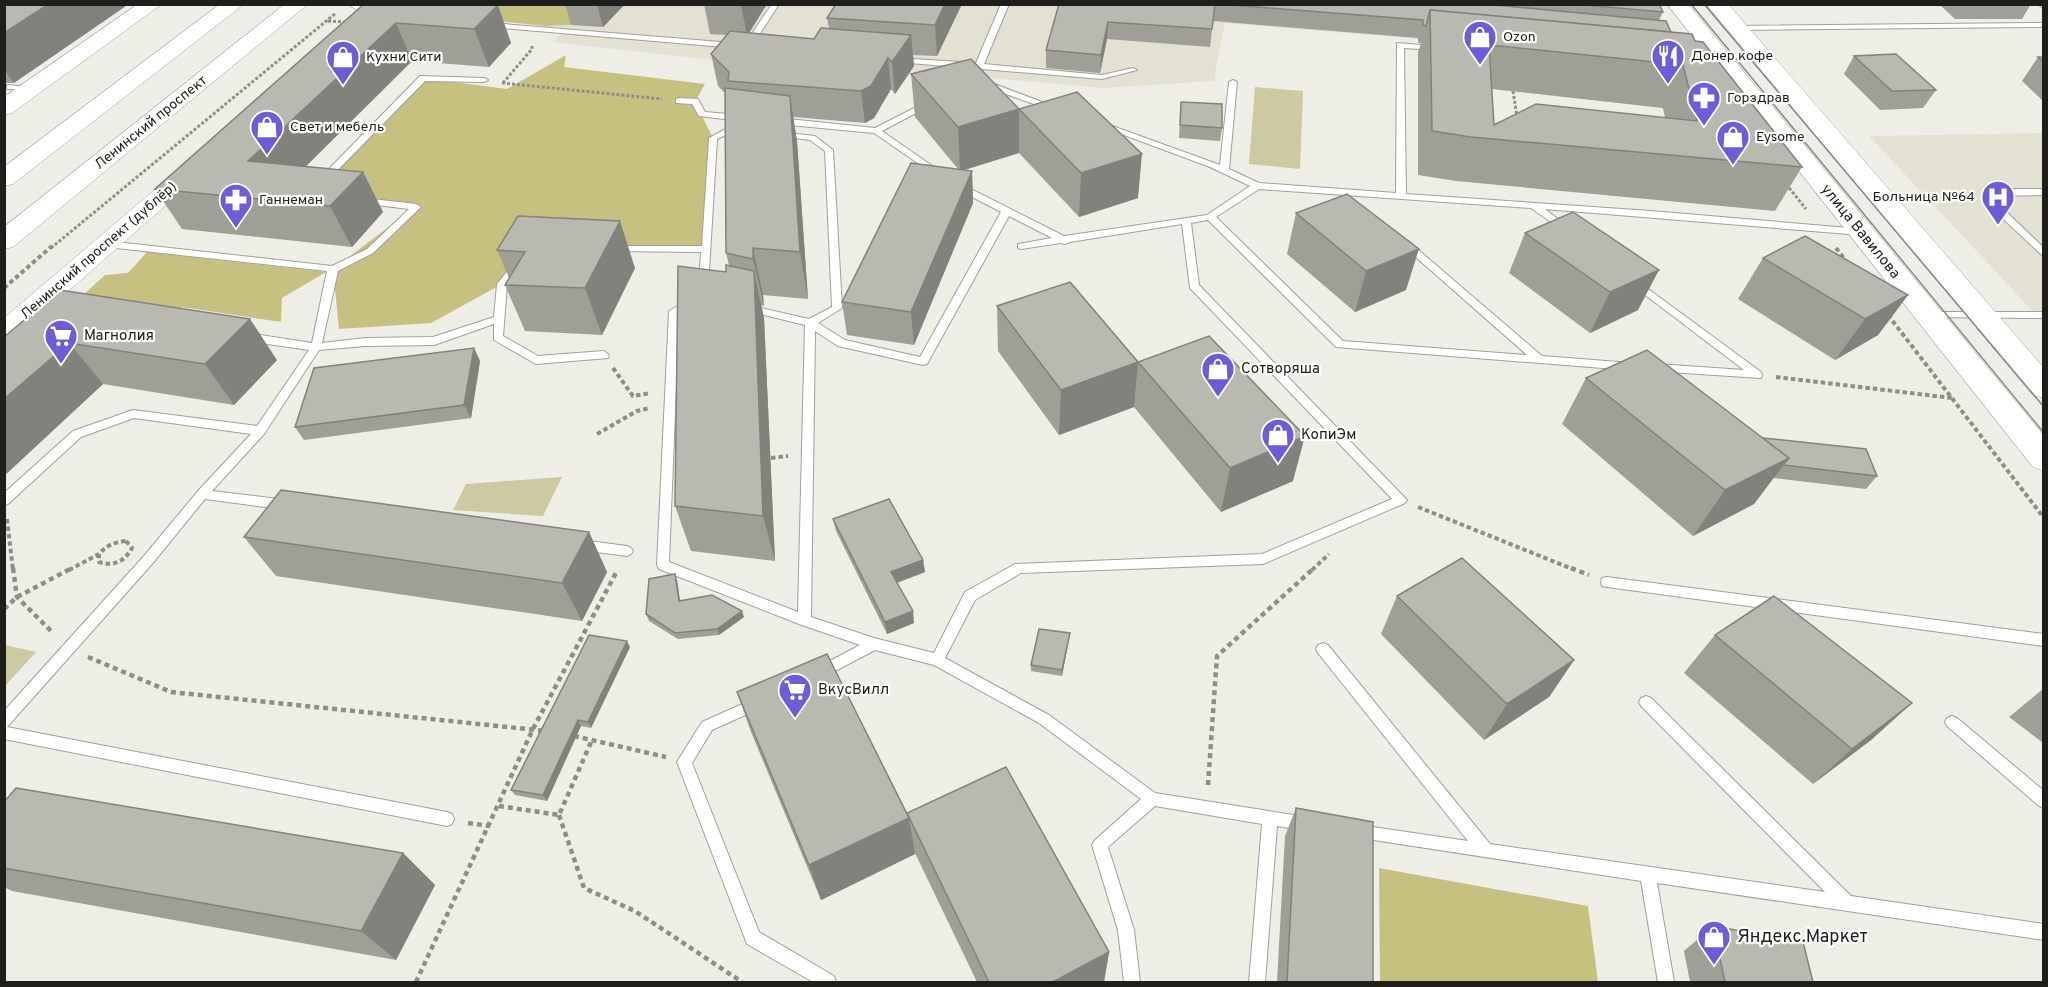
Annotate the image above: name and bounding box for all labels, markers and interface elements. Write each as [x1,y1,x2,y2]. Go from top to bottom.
shop icon: Ozon [1462,19,1498,66]
place label: Ozon [1503,29,1536,46]
restaurant icon: Донер кофе [1650,38,1686,85]
shop icon: Кухни Сити [325,39,361,86]
place label: Донер кофе [1691,48,1773,65]
place label: Кухни Сити [366,49,441,66]
street label: Ленинский проспект [91,72,211,174]
pharmacy icon: Горздрав [1686,80,1722,127]
place label: Горздрав [1727,90,1790,107]
shop icon: Свет и мебель [249,109,285,156]
place label: Свет и мебель [290,119,384,136]
shop icon: Eysome [1715,119,1751,166]
place label: Eysome [1756,129,1805,146]
street label: Ленинский проспект (дублёр) [17,179,181,323]
hospital icon: Больница №64 [1980,179,2016,226]
street label: улица Вавилова [1816,181,1904,283]
pharmacy icon: Ганнеман [218,182,254,229]
place label: Больница №64 [1872,189,1975,206]
place label: Ганнеман [259,192,323,209]
supermarket icon: Магнолия [43,318,79,365]
place label: Магнолия [84,327,154,346]
shop icon: Сотворяша [1200,351,1236,398]
place label: Сотворяша [1241,360,1320,379]
shop icon: КопиЭм [1260,417,1296,464]
place label: КопиЭм [1301,426,1356,445]
supermarket icon: ВкусВилл [777,672,813,719]
place label: ВкусВилл [818,681,889,700]
shop icon: Яндекс.Маркет [1696,919,1732,966]
place label: Яндекс.Маркет [1737,926,1868,949]

